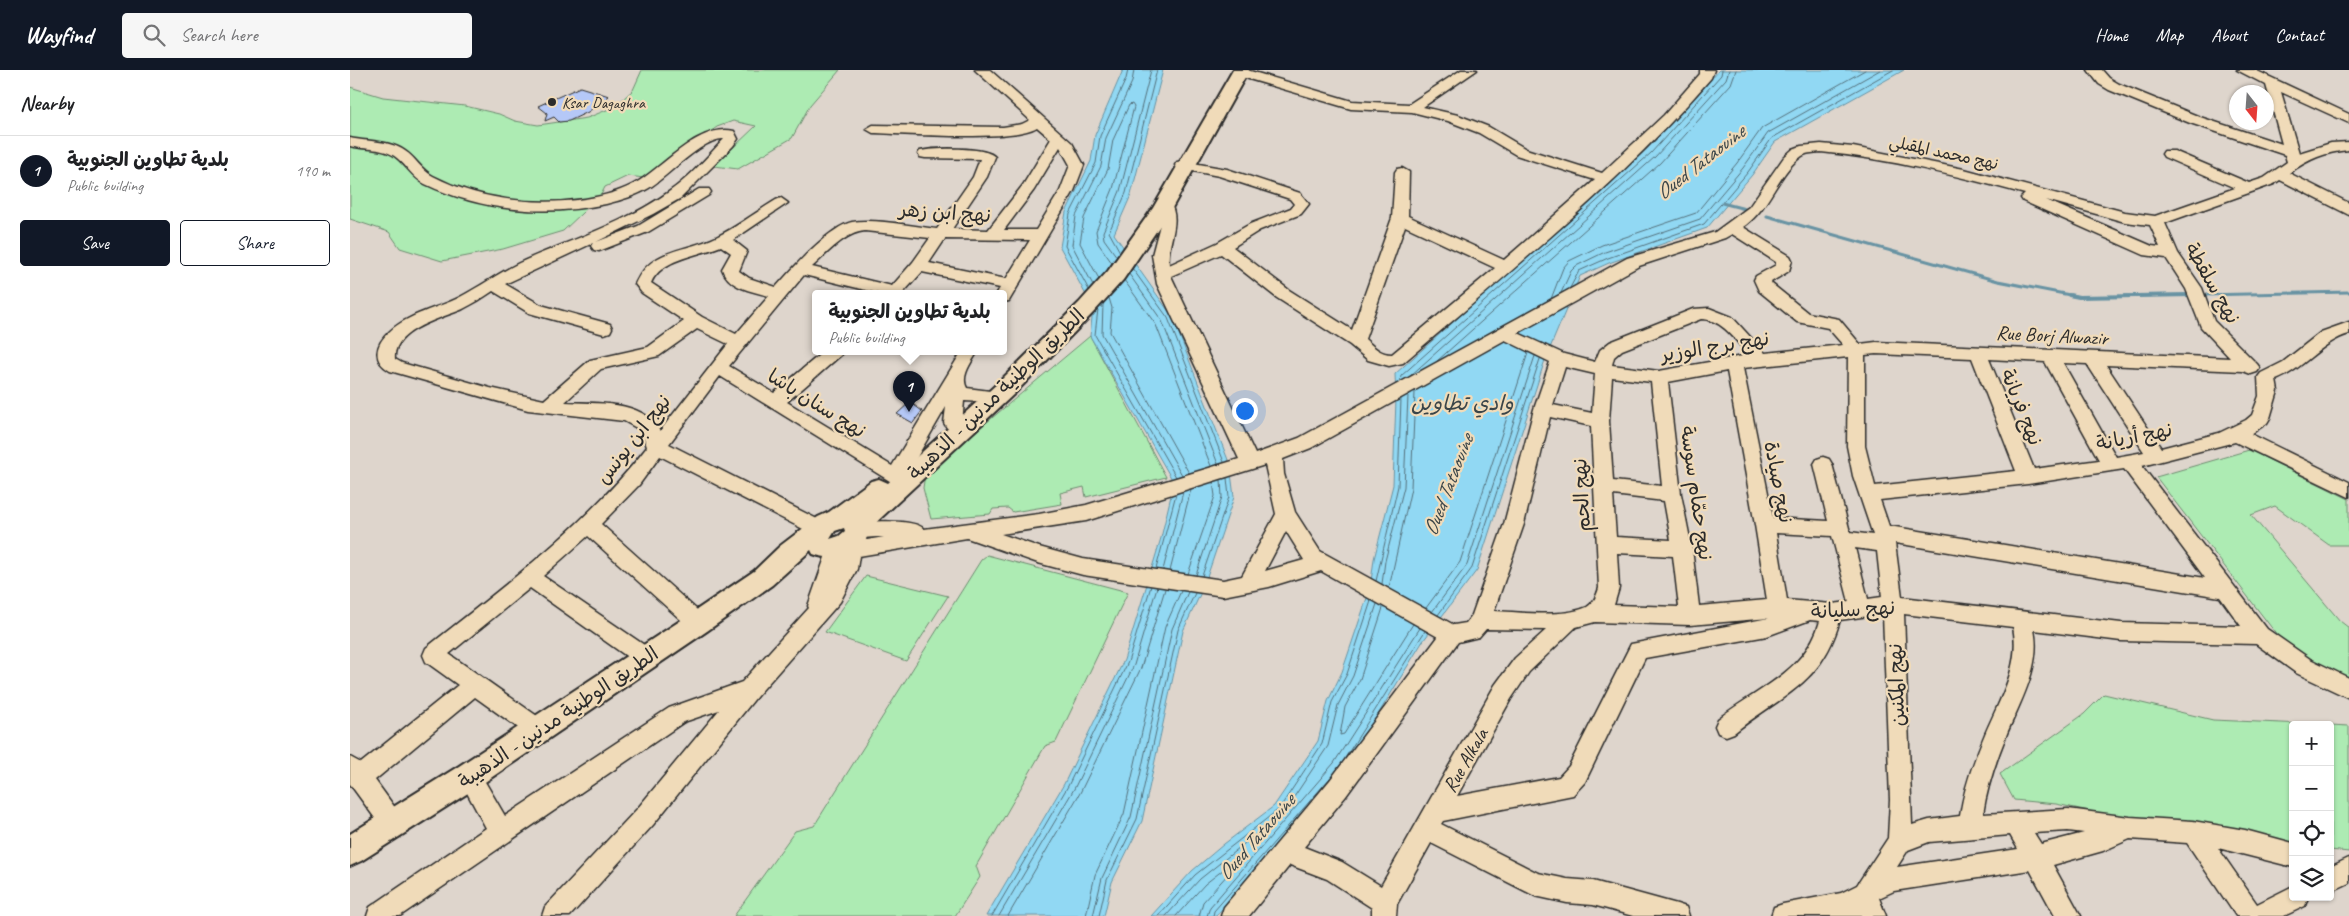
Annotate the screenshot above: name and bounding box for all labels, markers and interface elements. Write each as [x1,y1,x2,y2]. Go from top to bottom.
search box [122,13,472,58]
text: Wayfind [25,20,92,50]
icon: search [140,21,168,49]
text: Search here [180,23,258,47]
text: Home [2095,24,2128,46]
text: Map [2156,24,2183,46]
text: About [2211,24,2247,46]
text: Contact [2275,24,2324,46]
north arrow [2229,85,2274,130]
text: Nearby [20,90,73,116]
place label: Ksar Dagaghra [562,93,646,113]
marker: Ksar Dagaghra [546,96,558,108]
water label: Oued Tataouine [1650,117,1752,205]
street label: نهج محمد المقبلي [1887,132,2000,178]
text: بلدية تطاوين الجنوبية [67,148,229,172]
text: 1 [32,161,40,181]
text: 190 m [296,161,330,181]
text: Public building [67,176,143,196]
street label: نهج ابن زهر [896,197,992,229]
button: Save [20,220,170,266]
button: Share [180,220,330,266]
street label: نهج سلقطة [2179,238,2246,329]
popup [812,290,1007,355]
text: بلدية تطاوين الجنوبية [829,300,990,324]
street label: الطريق الوطنية مدنين - الذهيبة [903,303,1090,485]
street label: Rue Borj Alwazir [1995,320,2110,351]
street label: نهج برج الوزير [1657,326,1771,369]
text: Public building [829,328,905,348]
street label: نهج سنان باشا [762,363,871,444]
street label: نهج فريانة [1994,365,2048,449]
pin: 1 [893,371,925,412]
street label: نهج ابن يونس [591,389,677,490]
water label: وادي تطاوين [1411,390,1514,418]
your location [1232,398,1258,424]
street label: نهج أريانة [2094,417,2175,457]
street label: نهج حمّام سوسة [1673,424,1718,562]
water label: Oued Tataouine [1417,428,1480,539]
street label: نهج صيادة [1757,439,1799,525]
street label: نهج الجم [1567,458,1598,532]
street label: نهج سليانة [1810,595,1896,625]
street label: الطريق الوطنية مدنين - الذهيبة [453,641,663,794]
street label: نهج المكنين [1883,643,1911,727]
map controls [2289,721,2334,901]
button: + [2289,721,2334,766]
street label: Rue Alkala [1437,723,1494,797]
button: − [2289,766,2334,811]
water label: Oued Tataouine [1211,786,1303,886]
button: locate [2289,811,2334,856]
button: layers [2289,856,2334,901]

